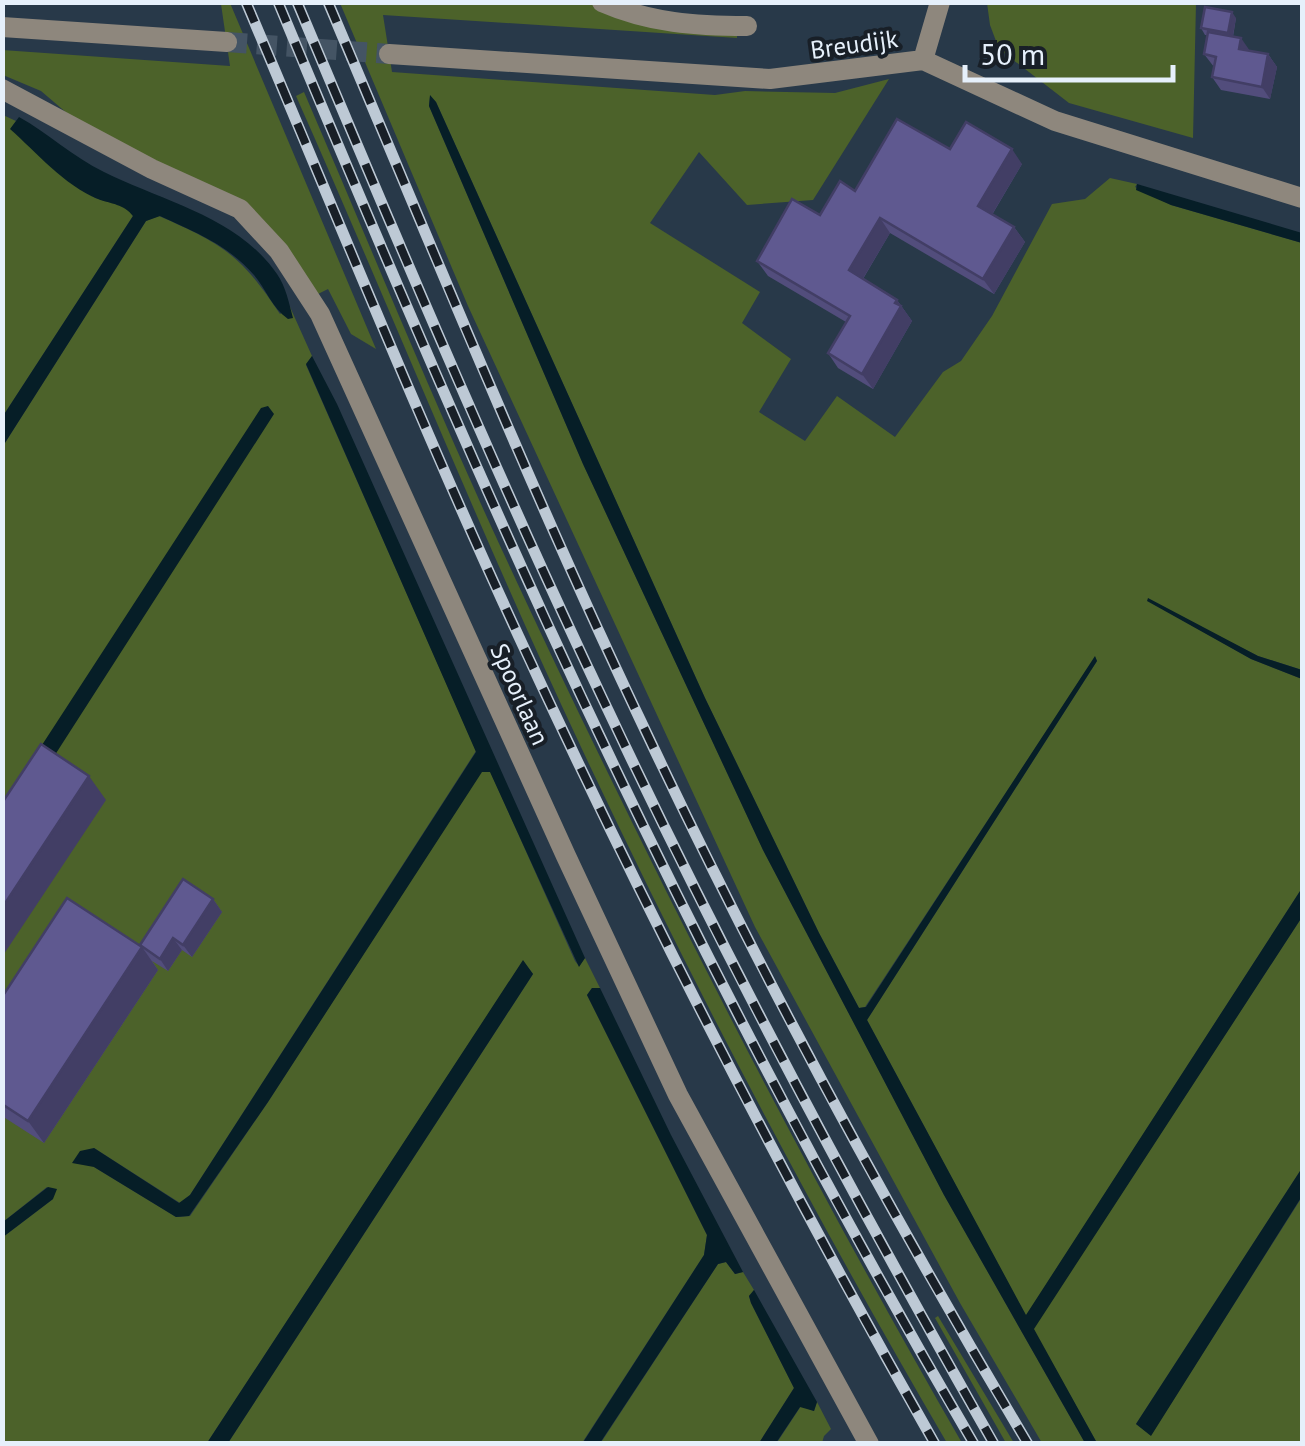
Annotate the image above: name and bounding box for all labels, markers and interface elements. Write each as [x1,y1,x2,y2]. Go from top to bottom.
scale bar [965,20,1172,82]
street label: Breudijk [808,22,900,66]
text: 50 m [980,34,1045,73]
street label: Spoorlaan [483,638,557,750]

